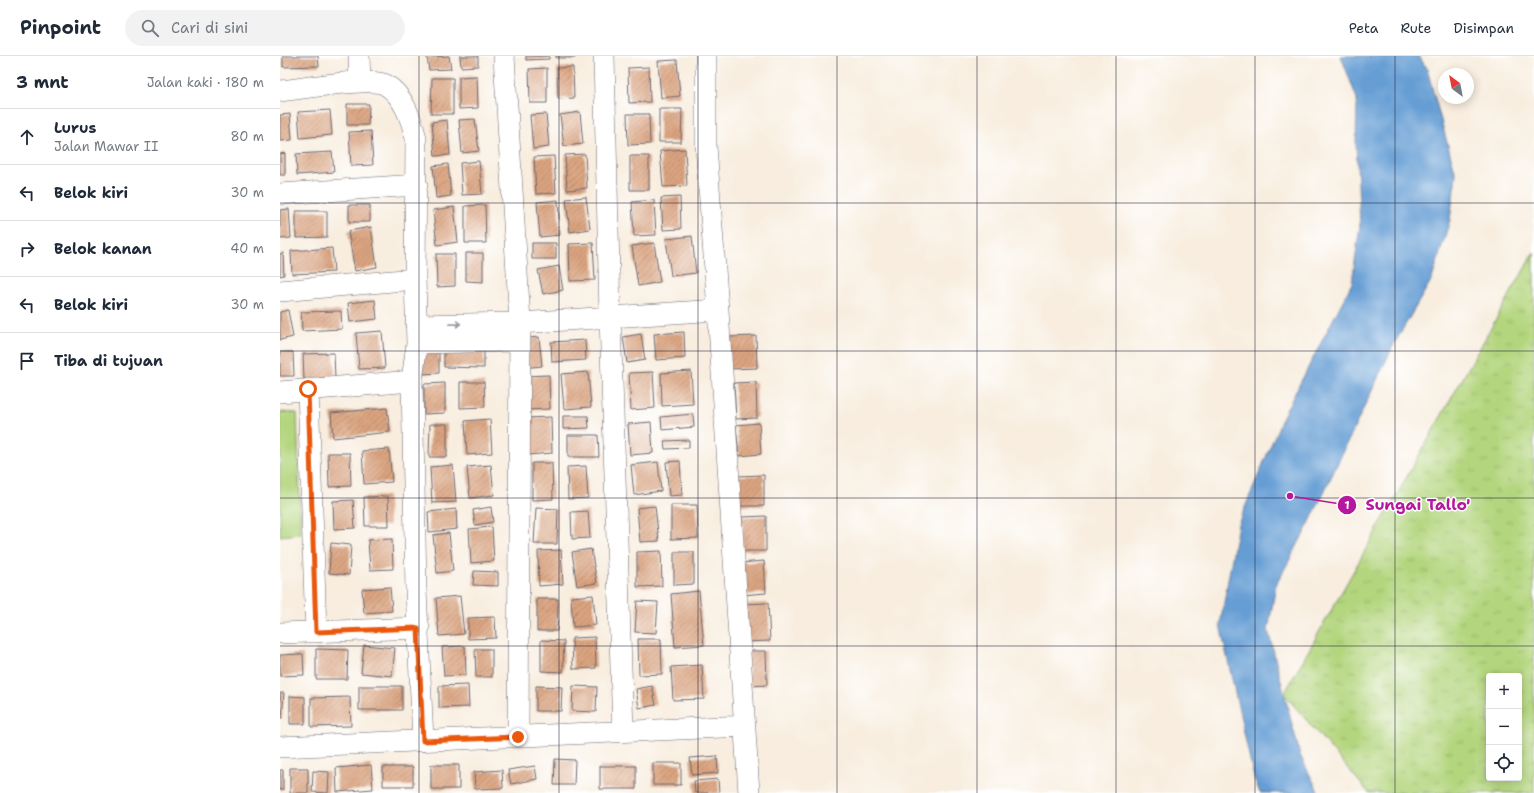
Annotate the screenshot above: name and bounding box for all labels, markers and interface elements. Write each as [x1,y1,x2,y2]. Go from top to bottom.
search box [125,10,405,46]
text: Pinpoint [20,15,101,40]
icon: search [139,17,161,39]
text: Cari di sini [171,18,248,38]
text: Peta [1349,19,1378,37]
text: Rute [1400,19,1431,37]
text: Disimpan [1453,19,1514,37]
north arrow [1438,68,1474,104]
text: 3 mnt [16,71,69,93]
text: Jalan kaki · 180 m [147,74,264,91]
text: Lurus [54,118,96,138]
icon: ahead [16,126,38,148]
text: 80 m [230,128,264,145]
text: Jalan Mawar II [54,138,158,155]
icon: left [16,182,38,204]
text: Belok kiri [54,183,128,203]
text: 30 m [230,184,264,201]
icon: right [16,238,38,260]
text: Belok kanan [54,239,152,259]
text: 40 m [230,240,264,257]
icon: left [16,294,38,316]
text: Belok kiri [54,295,128,315]
text: 30 m [230,296,264,313]
one-way arrow [448,320,461,328]
icon: arrive [16,350,38,372]
text: Tiba di tujuan [54,351,163,371]
route start [299,380,317,398]
callout: Sungai Tallo' [1337,491,1478,519]
text: Sungai Tallo' [1366,494,1470,515]
text: 1 [1344,497,1350,513]
map controls [1486,673,1522,781]
button: + [1486,673,1522,709]
button: − [1486,709,1522,745]
route end [509,728,527,746]
button: locate [1486,745,1522,781]

